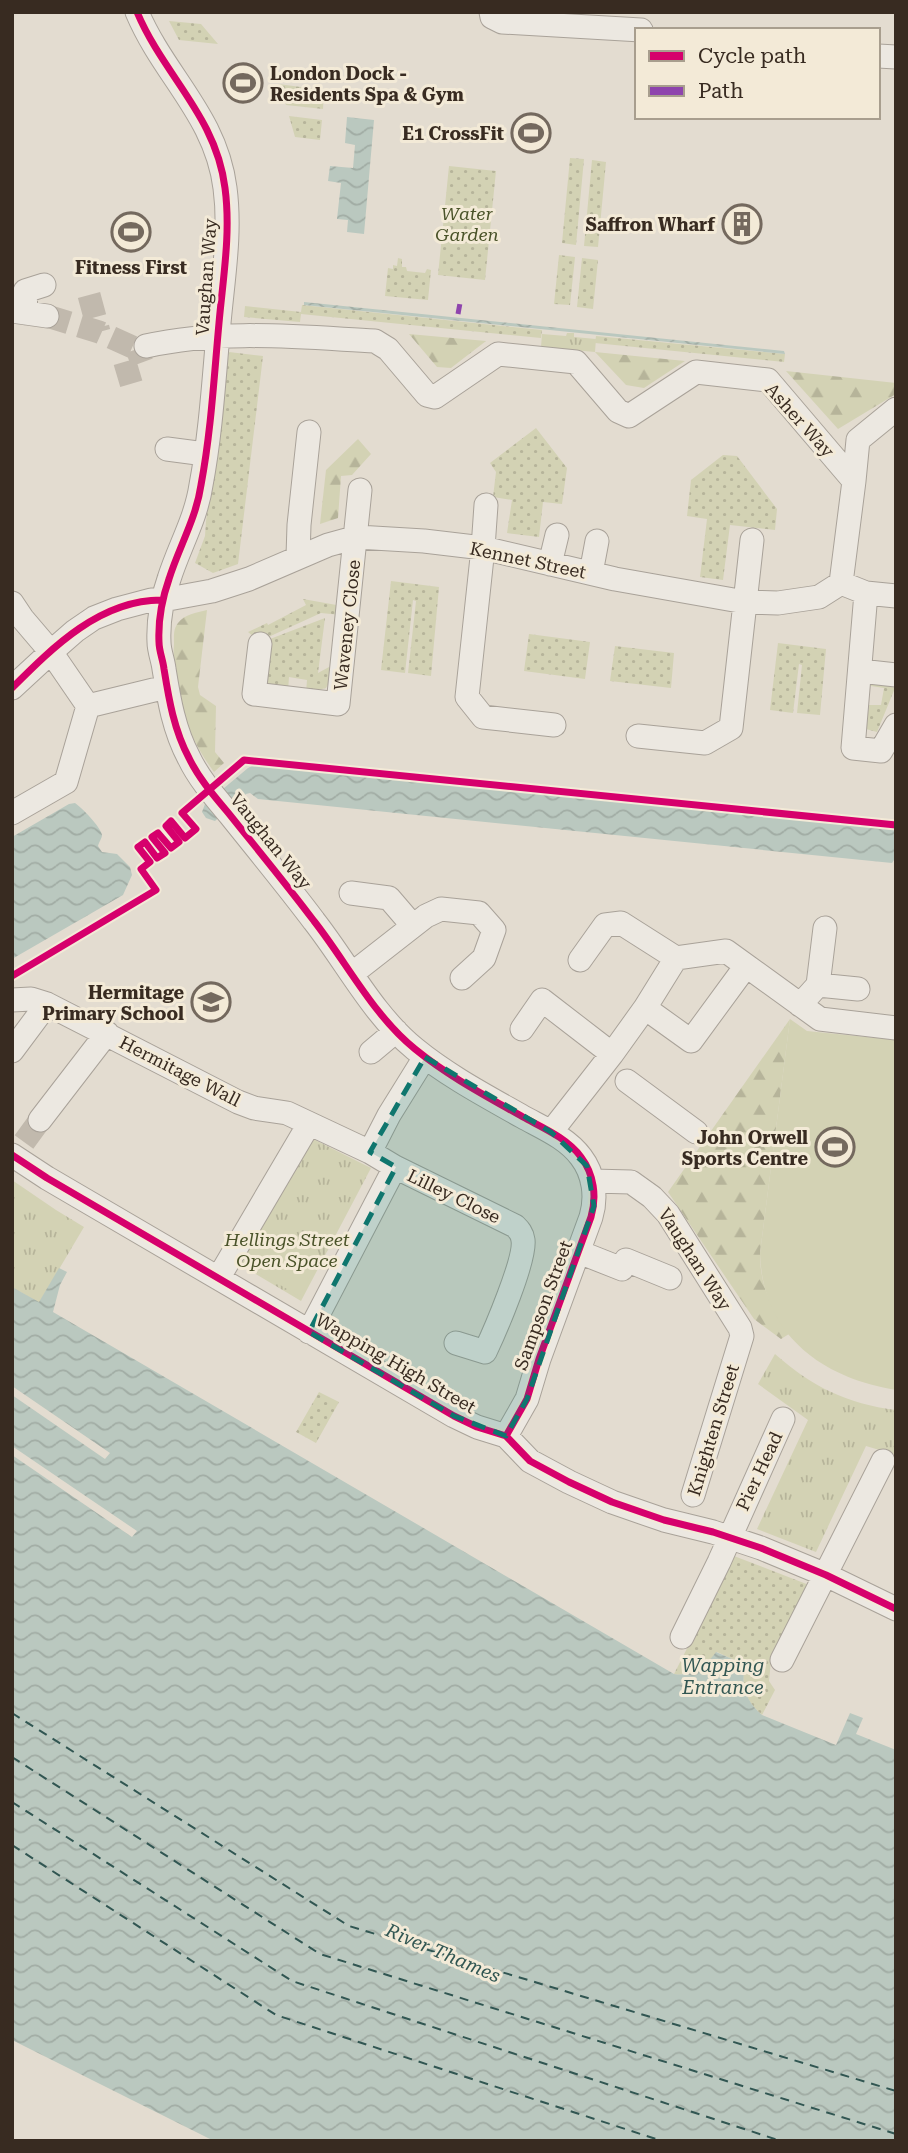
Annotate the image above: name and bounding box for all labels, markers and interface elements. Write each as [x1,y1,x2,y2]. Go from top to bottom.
legend [635,28,880,119]
text: Cycle path [698,44,807,68]
sports icon: London Dock - Residents Spa & Gym [222,62,264,104]
place label: London Dock - Residents Spa & Gym [270,63,465,105]
text: Path [698,79,744,103]
sports icon: E1 CrossFit [510,112,552,154]
place label: E1 CrossFit [402,123,504,144]
park label: Water Garden [435,203,499,245]
building icon: Saffron Wharf [721,203,763,245]
sports icon: Fitness First [110,211,152,253]
place label: Saffron Wharf [585,214,716,235]
street label: Vaughan Way [191,217,221,336]
place label: Fitness First [75,257,187,278]
street label: Asher Way [761,379,839,462]
street label: Kennet Street [468,537,588,583]
street label: Waveney Close [330,559,364,691]
street label: Vaughan Way [226,789,316,894]
school or university icon: Hermitage Primary School [190,981,232,1023]
place label: Hermitage Primary School [42,982,184,1024]
street label: Hermitage Wall [116,1031,245,1111]
sports icon: John Orwell Sports Centre [814,1126,856,1168]
place label: John Orwell Sports Centre [682,1127,808,1169]
street label: Lilley Close [404,1164,504,1228]
street label: Vaughan Way [654,1204,736,1314]
park label: Hellings Street Open Space [224,1229,350,1271]
street label: Sampson Street [510,1237,576,1373]
street label: Wapping High Street [312,1308,480,1418]
street label: Knighten Street [683,1361,743,1498]
street label: Pier Head [732,1428,787,1514]
water label: Wapping Entrance [681,1654,764,1699]
water label: River Thames [381,1918,504,1988]

